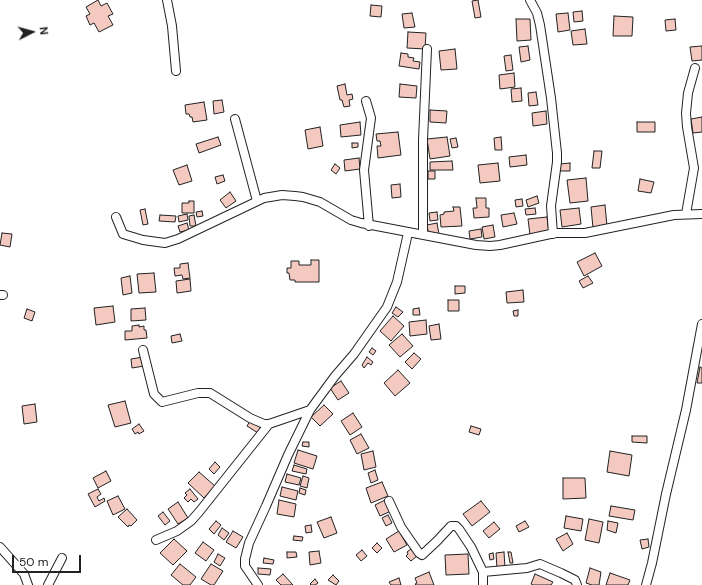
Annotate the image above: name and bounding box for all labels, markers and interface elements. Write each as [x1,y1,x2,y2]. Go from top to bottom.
north arrow [12,12,52,52]
text: N [37,26,51,35]
scale bar [14,547,83,573]
text: 50 m [19,554,48,570]

